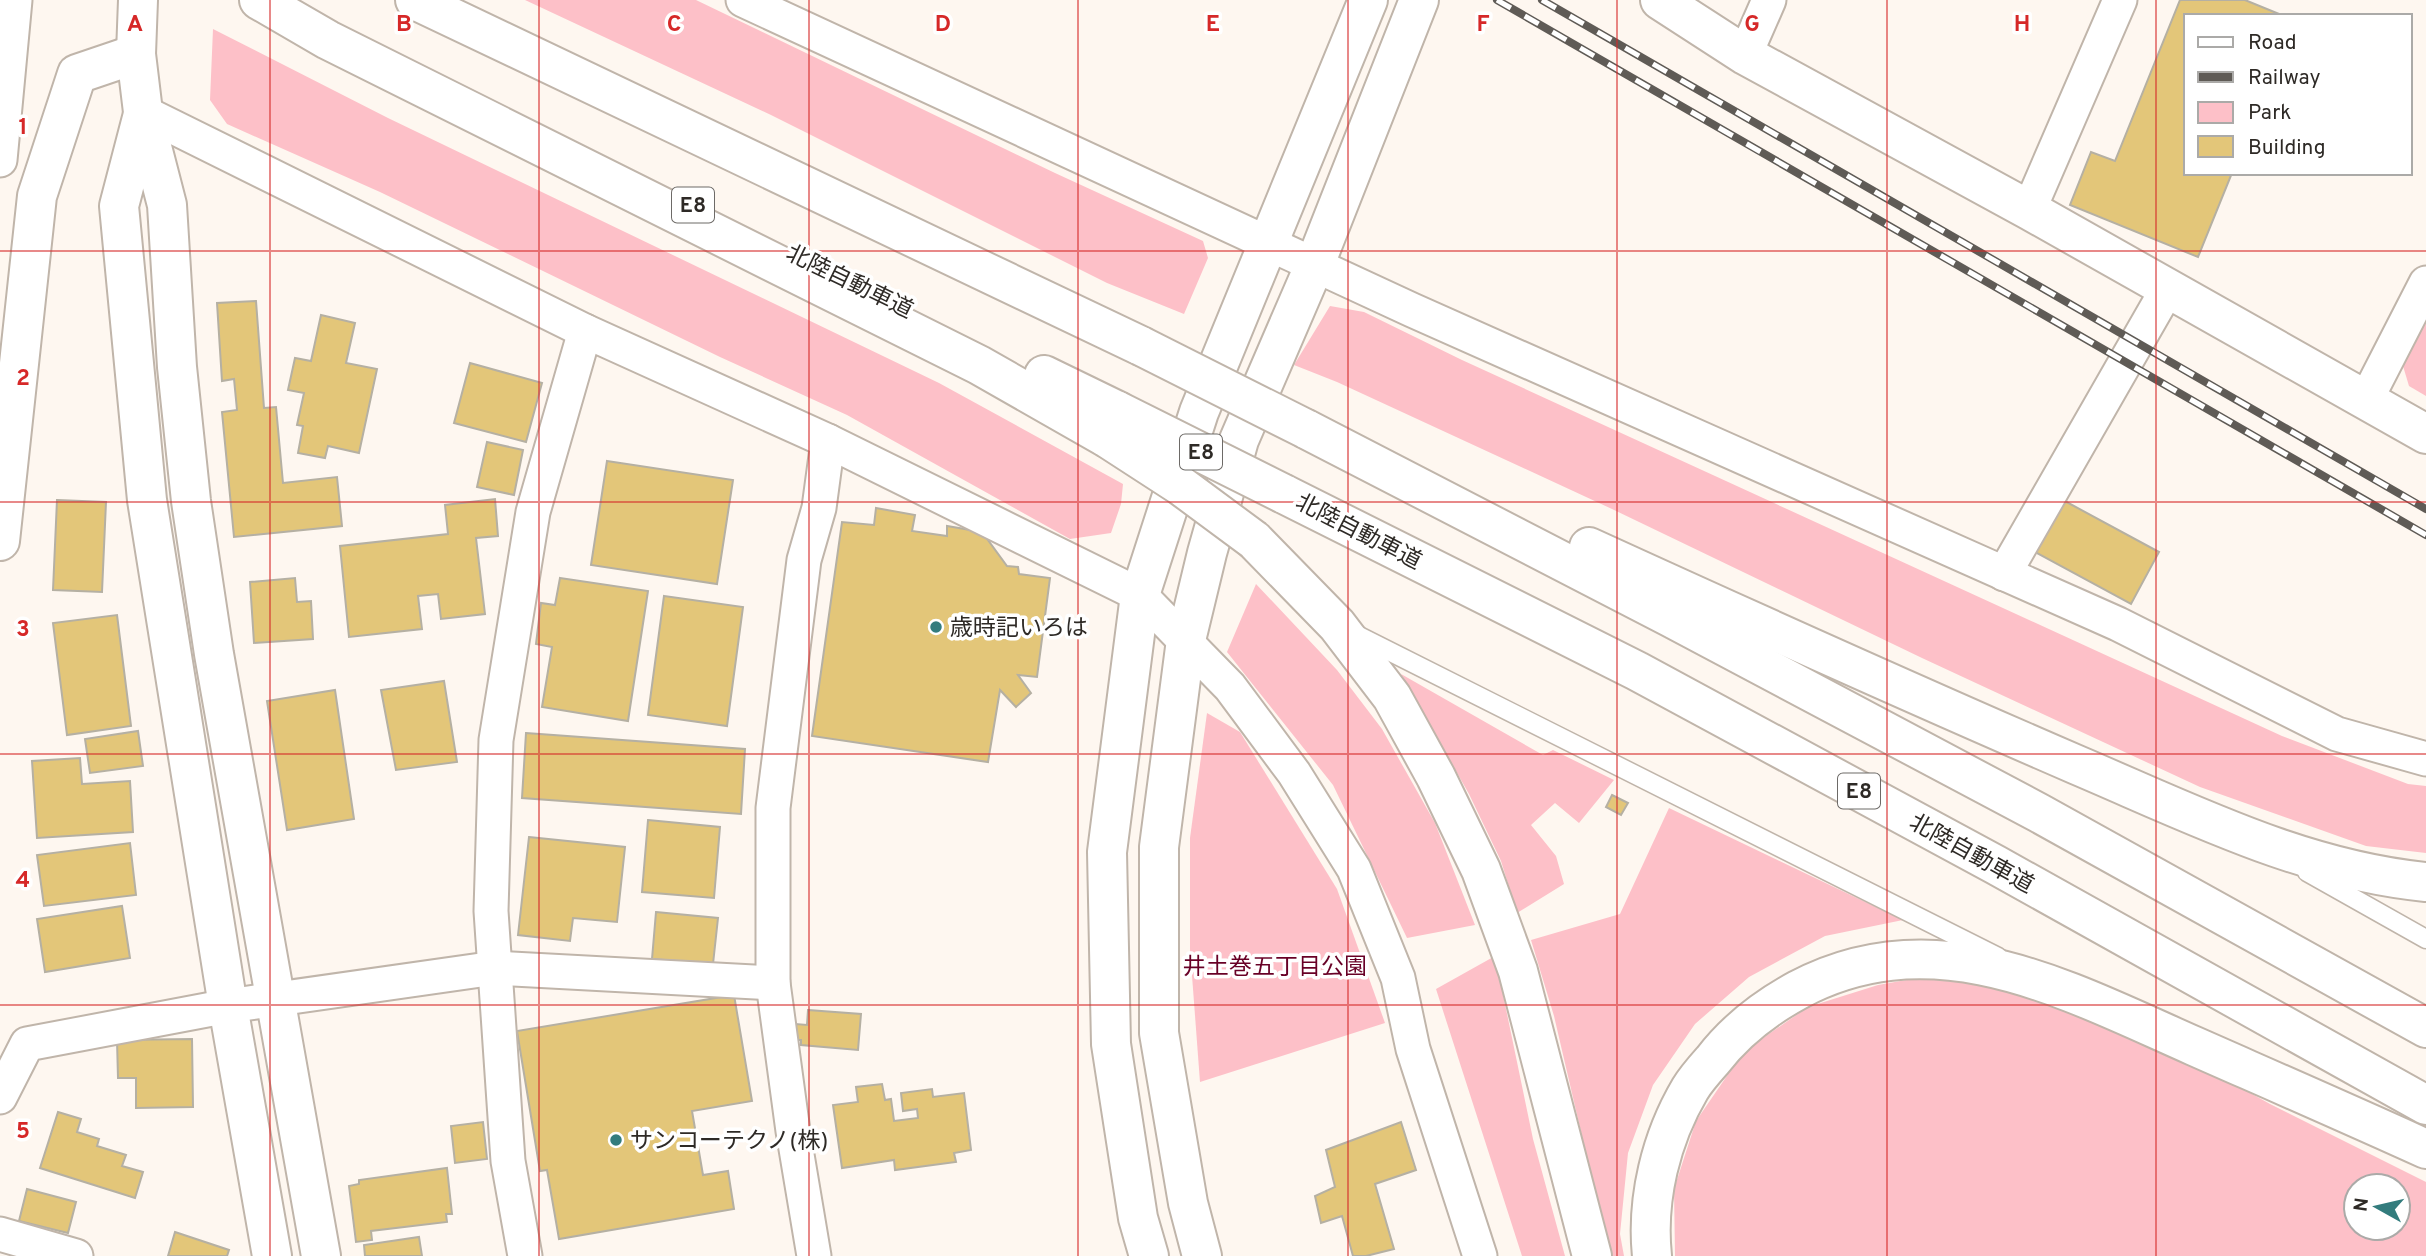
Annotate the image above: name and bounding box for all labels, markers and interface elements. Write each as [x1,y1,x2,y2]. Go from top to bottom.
text: A [127,11,143,40]
text: B [396,11,412,40]
text: C [667,11,681,40]
text: D [935,11,951,40]
text: E [1206,11,1220,40]
text: F [1476,11,1490,40]
text: G [1744,11,1760,40]
text: H [2014,11,2030,40]
legend [2184,14,2412,175]
text: Road [2248,30,2297,57]
text: Railway [2248,65,2321,92]
text: Park [2248,100,2291,127]
text: 1 [18,114,28,143]
text: Building [2248,135,2326,162]
road number: E8 [672,188,714,222]
street label: 北陸自動車道 [781,240,917,327]
text: 2 [16,365,30,394]
road number: E8 [1180,434,1222,470]
street label: 北陸自動車道 [1290,489,1426,577]
place label: 歳時記いろは [950,615,1088,644]
text: 3 [16,616,30,645]
marker: 歳時記いろは [928,619,944,635]
road number: E8 [1838,774,1880,808]
street label: 北陸自動車道 [1903,809,2038,901]
text: 4 [16,867,30,896]
park label: 井土巻五丁目公園 [1183,954,1367,983]
text: 5 [16,1118,30,1147]
place label: サンコーテクノ(株) [630,1128,828,1157]
marker: サンコーテクノ(株) [608,1132,624,1148]
north arrow [2342,1172,2412,1242]
text: N [2349,1196,2375,1213]

